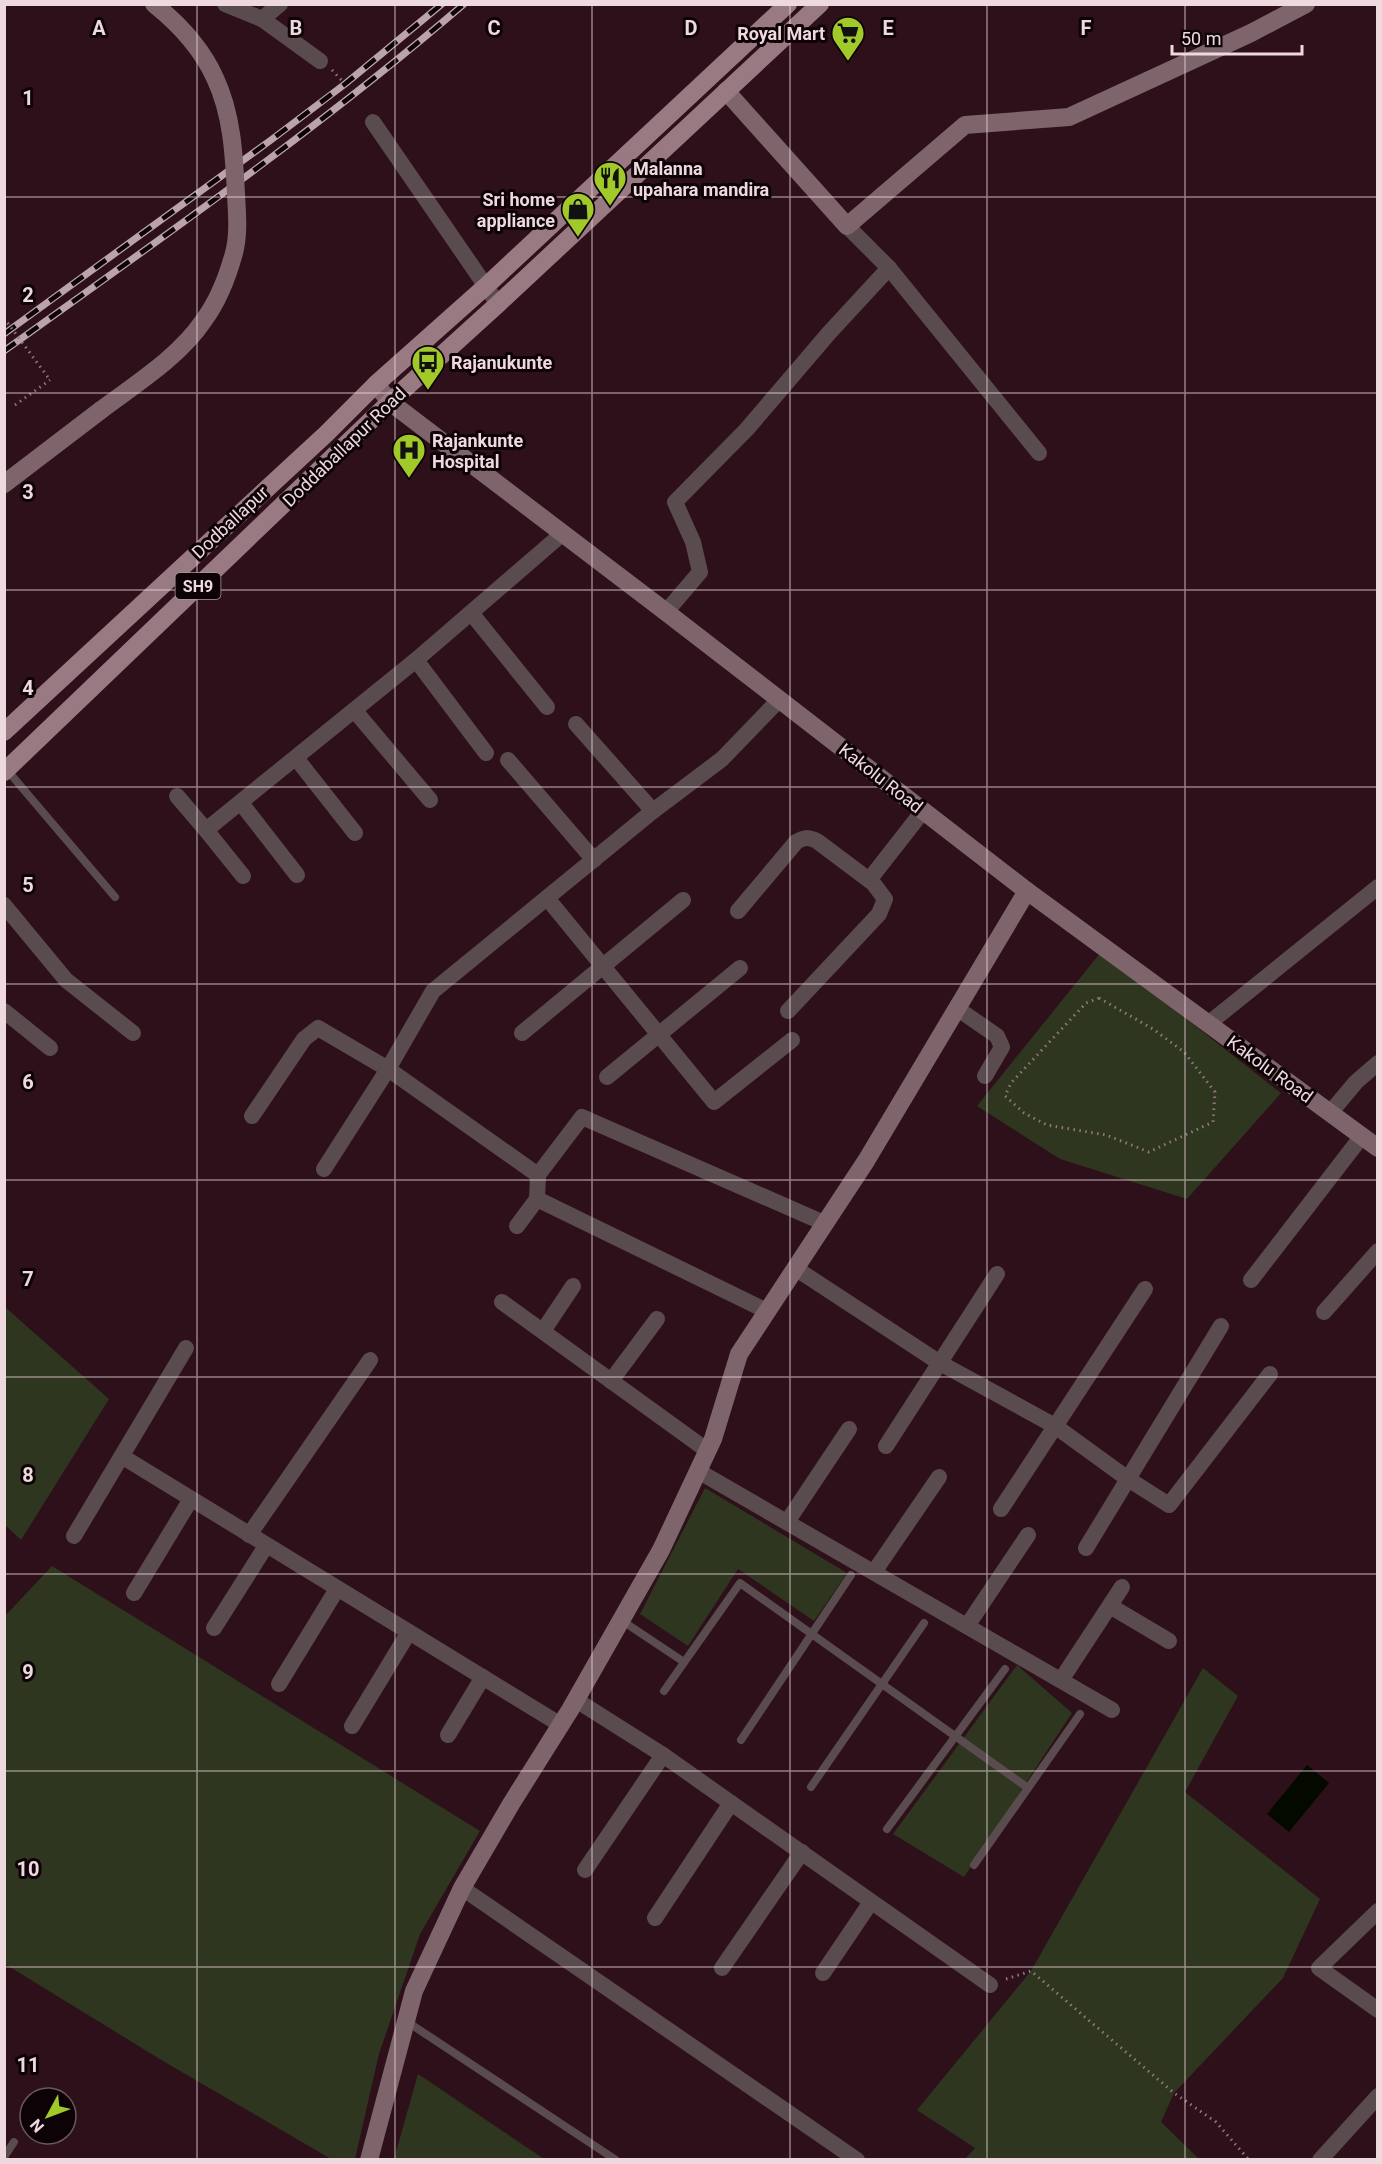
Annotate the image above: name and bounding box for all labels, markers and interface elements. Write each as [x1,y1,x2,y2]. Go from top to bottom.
supermarket icon: Royal Mart [830,15,866,62]
text: A [92,16,106,40]
text: B [290,16,302,40]
text: C [487,16,501,40]
text: D [685,16,698,40]
text: E [882,16,894,40]
text: F [1081,16,1092,40]
scale bar [1172,18,1302,56]
place label: Royal Mart [737,23,825,44]
text: 50 m [1181,28,1221,49]
text: 1 [22,86,34,110]
place label: Malanna upahara mandira [633,158,769,200]
restaurant icon: Malanna upahara mandira [592,160,628,207]
place label: Sri home appliance [477,189,555,231]
shop icon: Sri home appliance [560,191,596,238]
text: 2 [22,283,34,307]
bus stop icon: Rajanukunte [410,344,446,391]
place label: Rajanukunte [451,352,553,373]
street label: Doddaballapur Road [278,383,410,511]
place label: Rajankunte Hospital [432,430,523,472]
hospital icon: Rajankunte Hospital [391,432,427,479]
text: 3 [22,480,34,504]
street label: Dodballapur [187,481,273,563]
road number: SH9 [176,573,220,599]
text: 4 [22,676,34,700]
street label: Kakolu Road [835,739,927,817]
text: 5 [22,873,34,897]
street label: Kakolu Road [1223,1031,1317,1107]
text: 6 [22,1070,34,1094]
text: 7 [22,1267,34,1291]
text: 8 [22,1463,34,1487]
text: 9 [22,1660,34,1684]
text: 10 [17,1857,39,1881]
text: 11 [17,2053,39,2077]
north arrow [18,2086,78,2146]
text: N [26,2115,48,2136]

